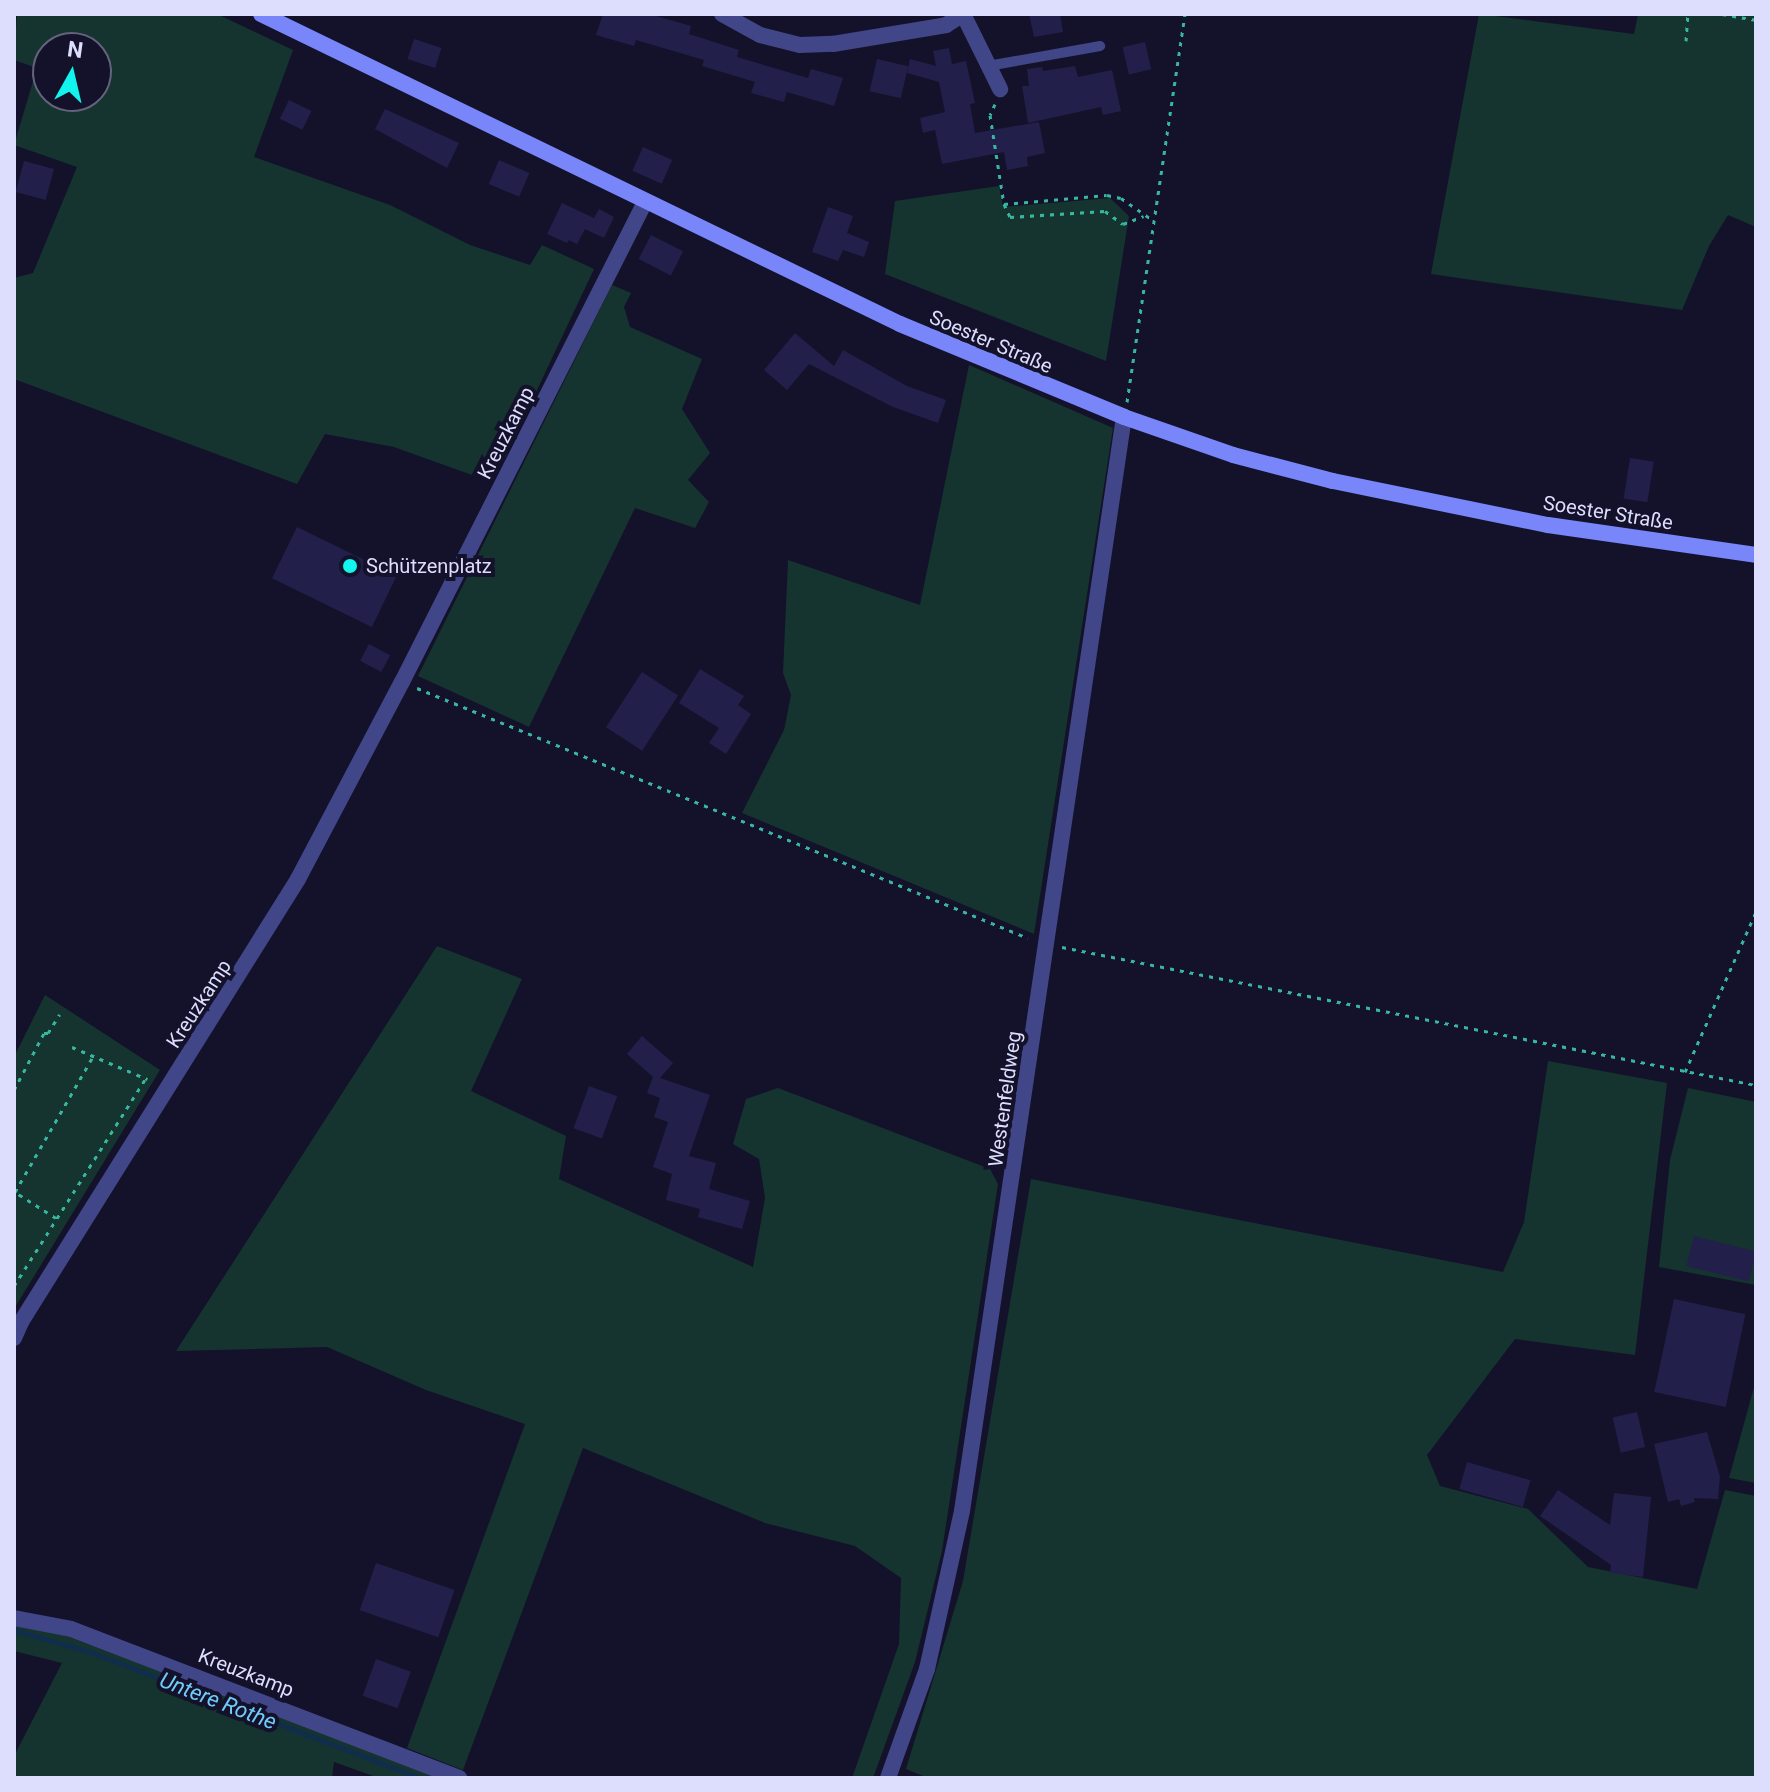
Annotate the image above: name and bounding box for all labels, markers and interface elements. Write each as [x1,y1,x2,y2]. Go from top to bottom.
north arrow [32,32,112,112]
text: N [66,36,85,63]
street label: Soester Straße [926,305,1056,379]
street label: Kreuzkamp [472,383,540,483]
street label: Soester Straße [1541,491,1675,535]
place label: Schützenplatz [366,554,492,578]
marker: Schützenplatz [341,557,359,575]
street label: Kreuzkamp [162,955,236,1053]
street label: Westenfeldweg [984,1030,1026,1168]
street label: Kreuzkamp [195,1644,297,1702]
water label: Untere Rothe [156,1667,280,1735]

